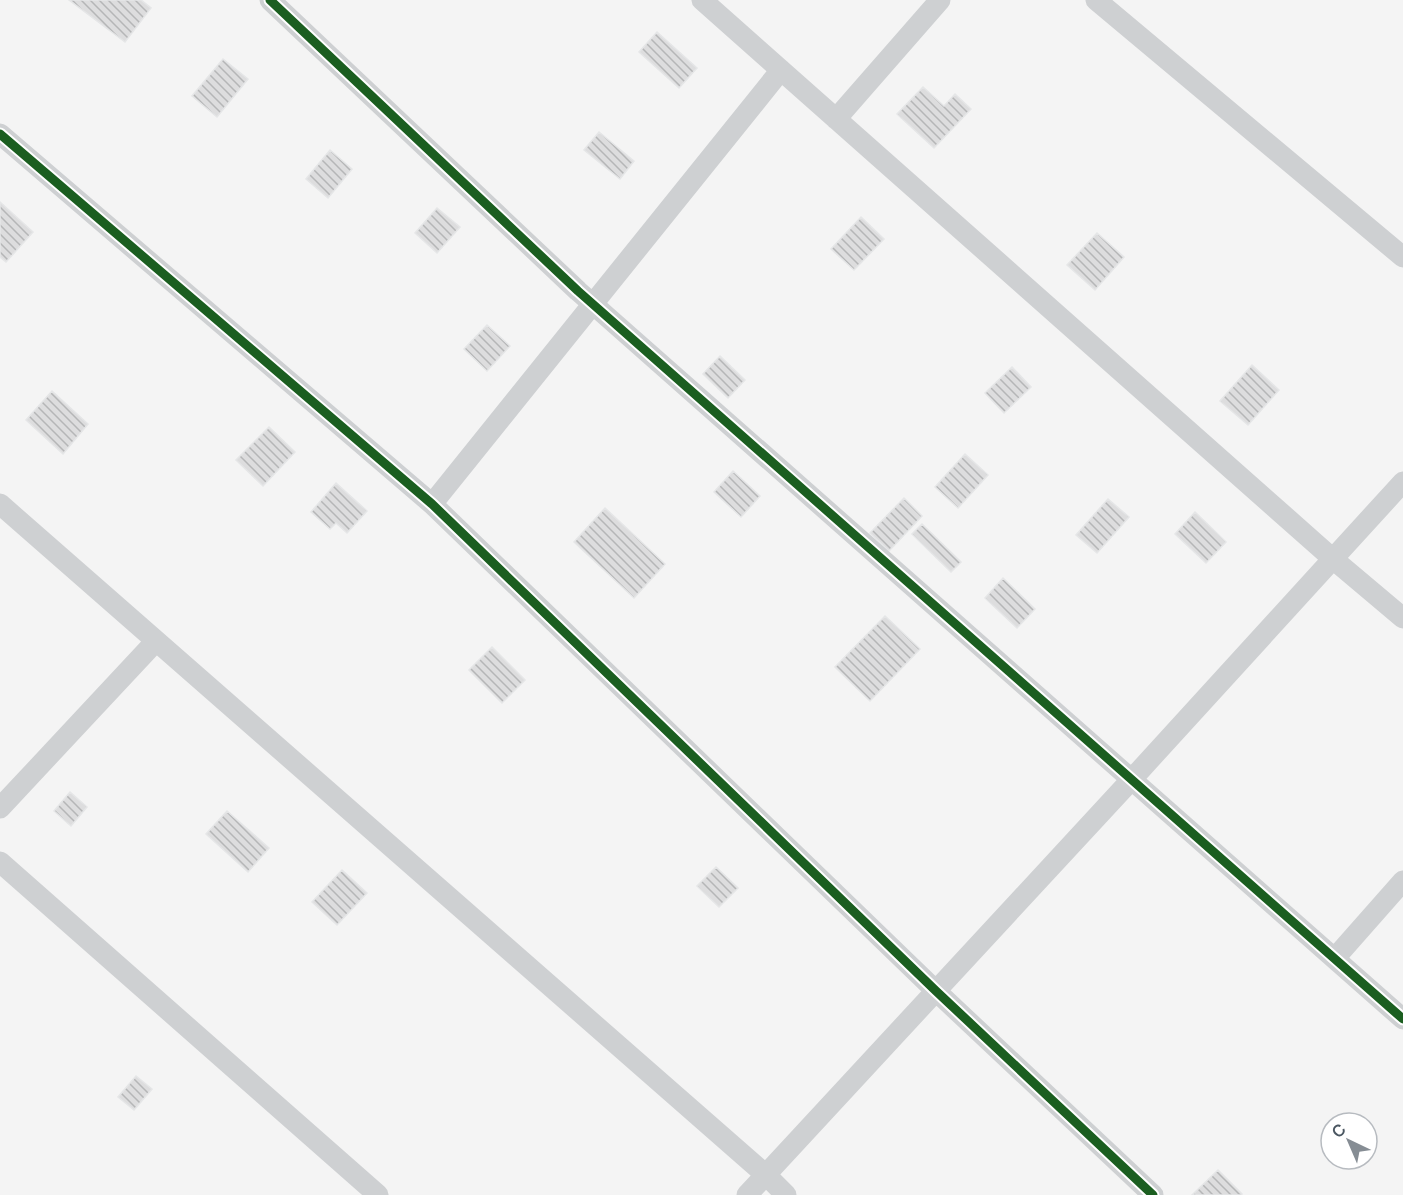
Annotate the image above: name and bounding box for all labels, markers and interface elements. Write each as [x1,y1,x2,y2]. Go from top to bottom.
north arrow [1319,1111,1379,1171]
text: С [1327,1118,1351,1142]

